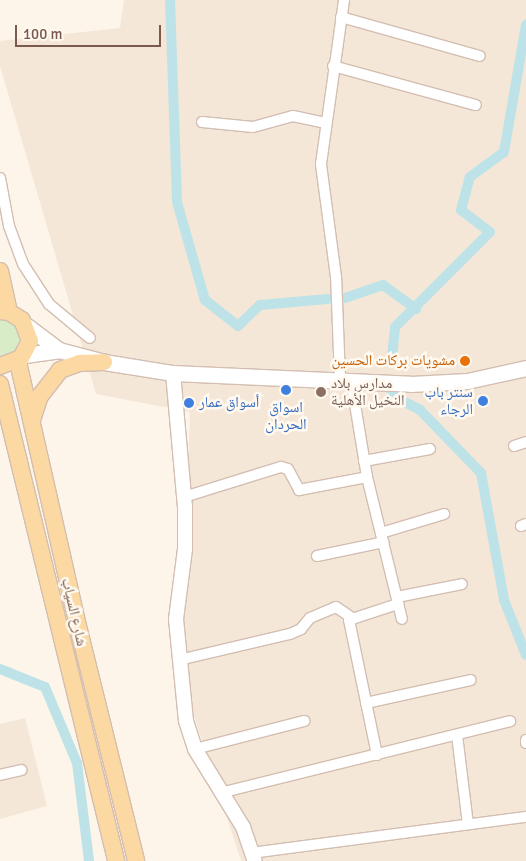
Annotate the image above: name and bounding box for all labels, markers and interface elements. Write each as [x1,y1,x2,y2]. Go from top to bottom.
scale bar [18,15,164,47]
text: 100 m [23,25,63,43]
place label: مشويات بركات الحسين [331,352,455,370]
marker: مشويات بركات الحسين [459,355,471,367]
place label: مدارس بلاد النخيل الأهلية [331,374,404,409]
place label: سنتر باب الرجاء [424,383,473,418]
marker: اسواق الحردان [280,384,292,396]
marker: مدارس بلاد النخيل الأهلية [315,386,327,398]
place label: أسواق عمار [199,394,259,412]
marker: سنتر باب الرجاء [477,395,489,407]
marker: أسواق عمار [183,397,195,409]
place label: اسواق الحردان [265,398,307,433]
street label: شارع السياب [57,576,91,648]

